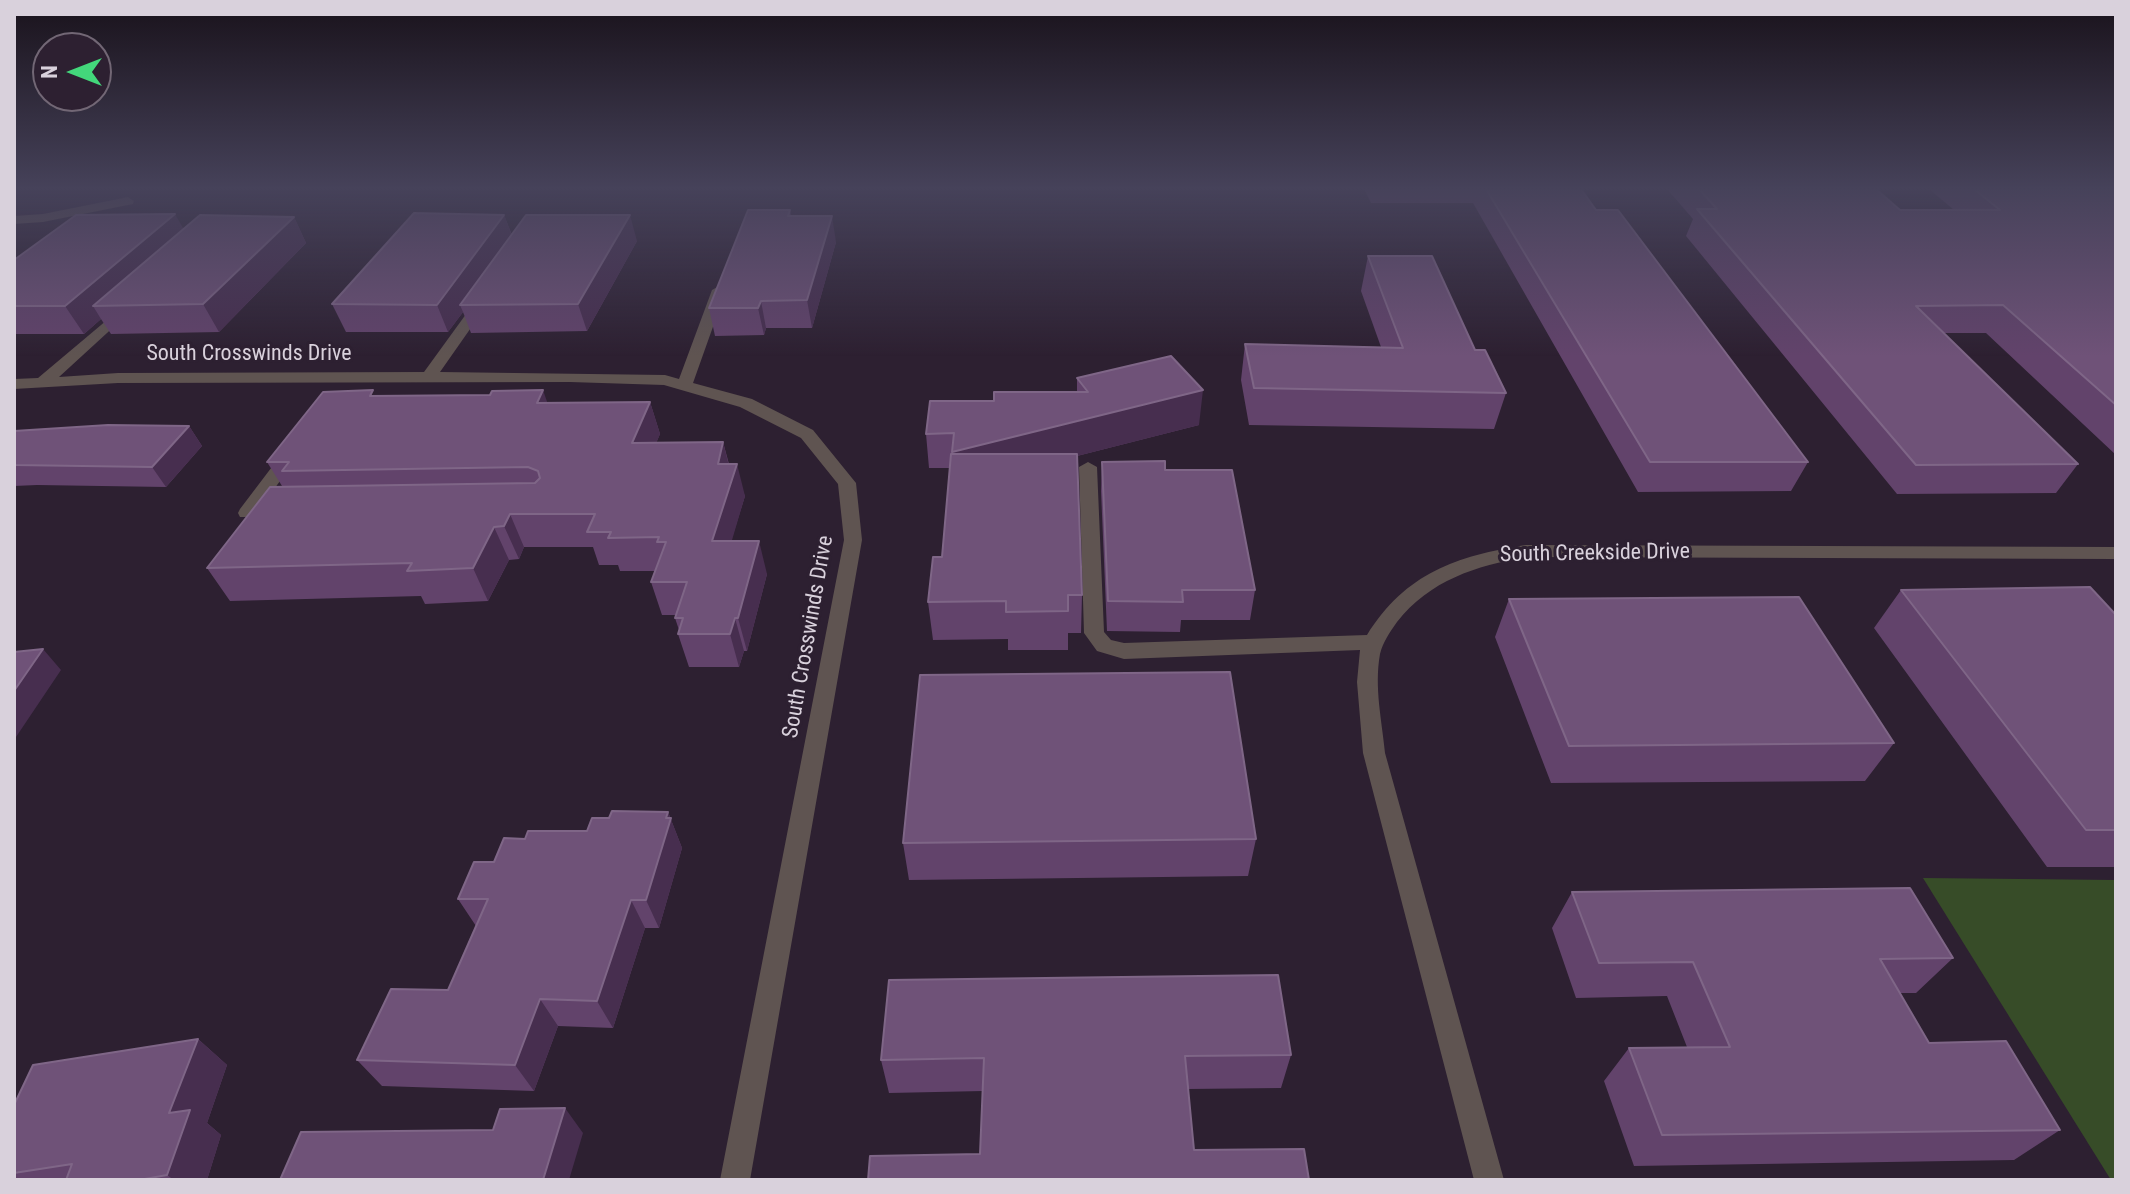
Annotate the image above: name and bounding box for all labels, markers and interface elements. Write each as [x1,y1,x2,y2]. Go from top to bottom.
north arrow [32,32,112,112]
text: N [37,65,62,79]
street label: South Crosswinds Drive [146,341,352,367]
street label: South Crosswinds Drive [778,534,840,740]
street label: South Creekside Drive [1500,539,1690,569]

